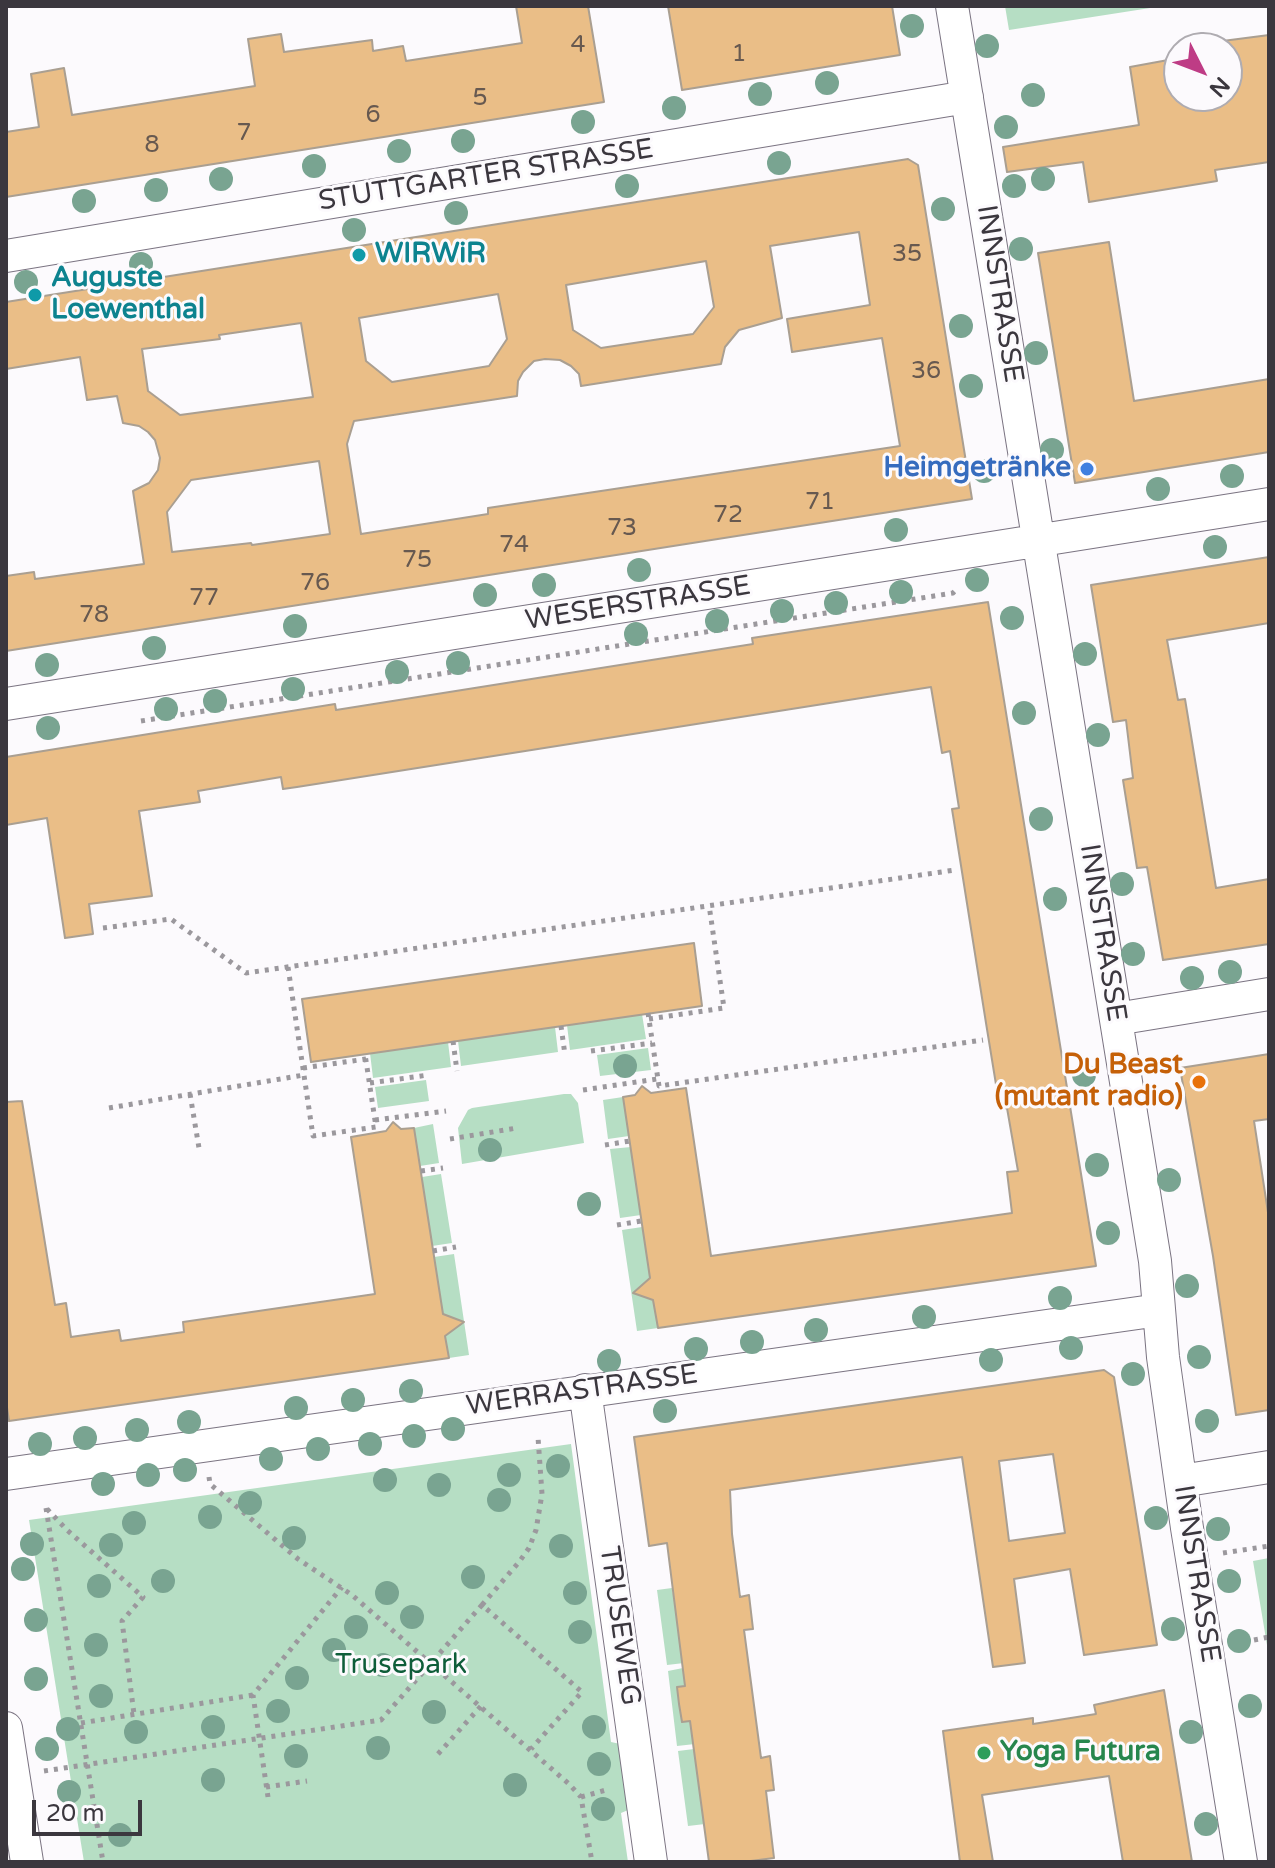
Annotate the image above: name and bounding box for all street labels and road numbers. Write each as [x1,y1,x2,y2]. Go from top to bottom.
street label: STUTTGARTER STRASSE [316,133,656,219]
street label: INNSTRASSE [968,203,1030,385]
street label: WESERSTRASSE [523,570,753,638]
street label: INNSTRASSE [1071,842,1133,1024]
street label: WERRASTRASSE [464,1358,700,1424]
street label: INNSTRASSE [1165,1483,1227,1665]
street label: TRUSEWEG [591,1544,647,1708]

